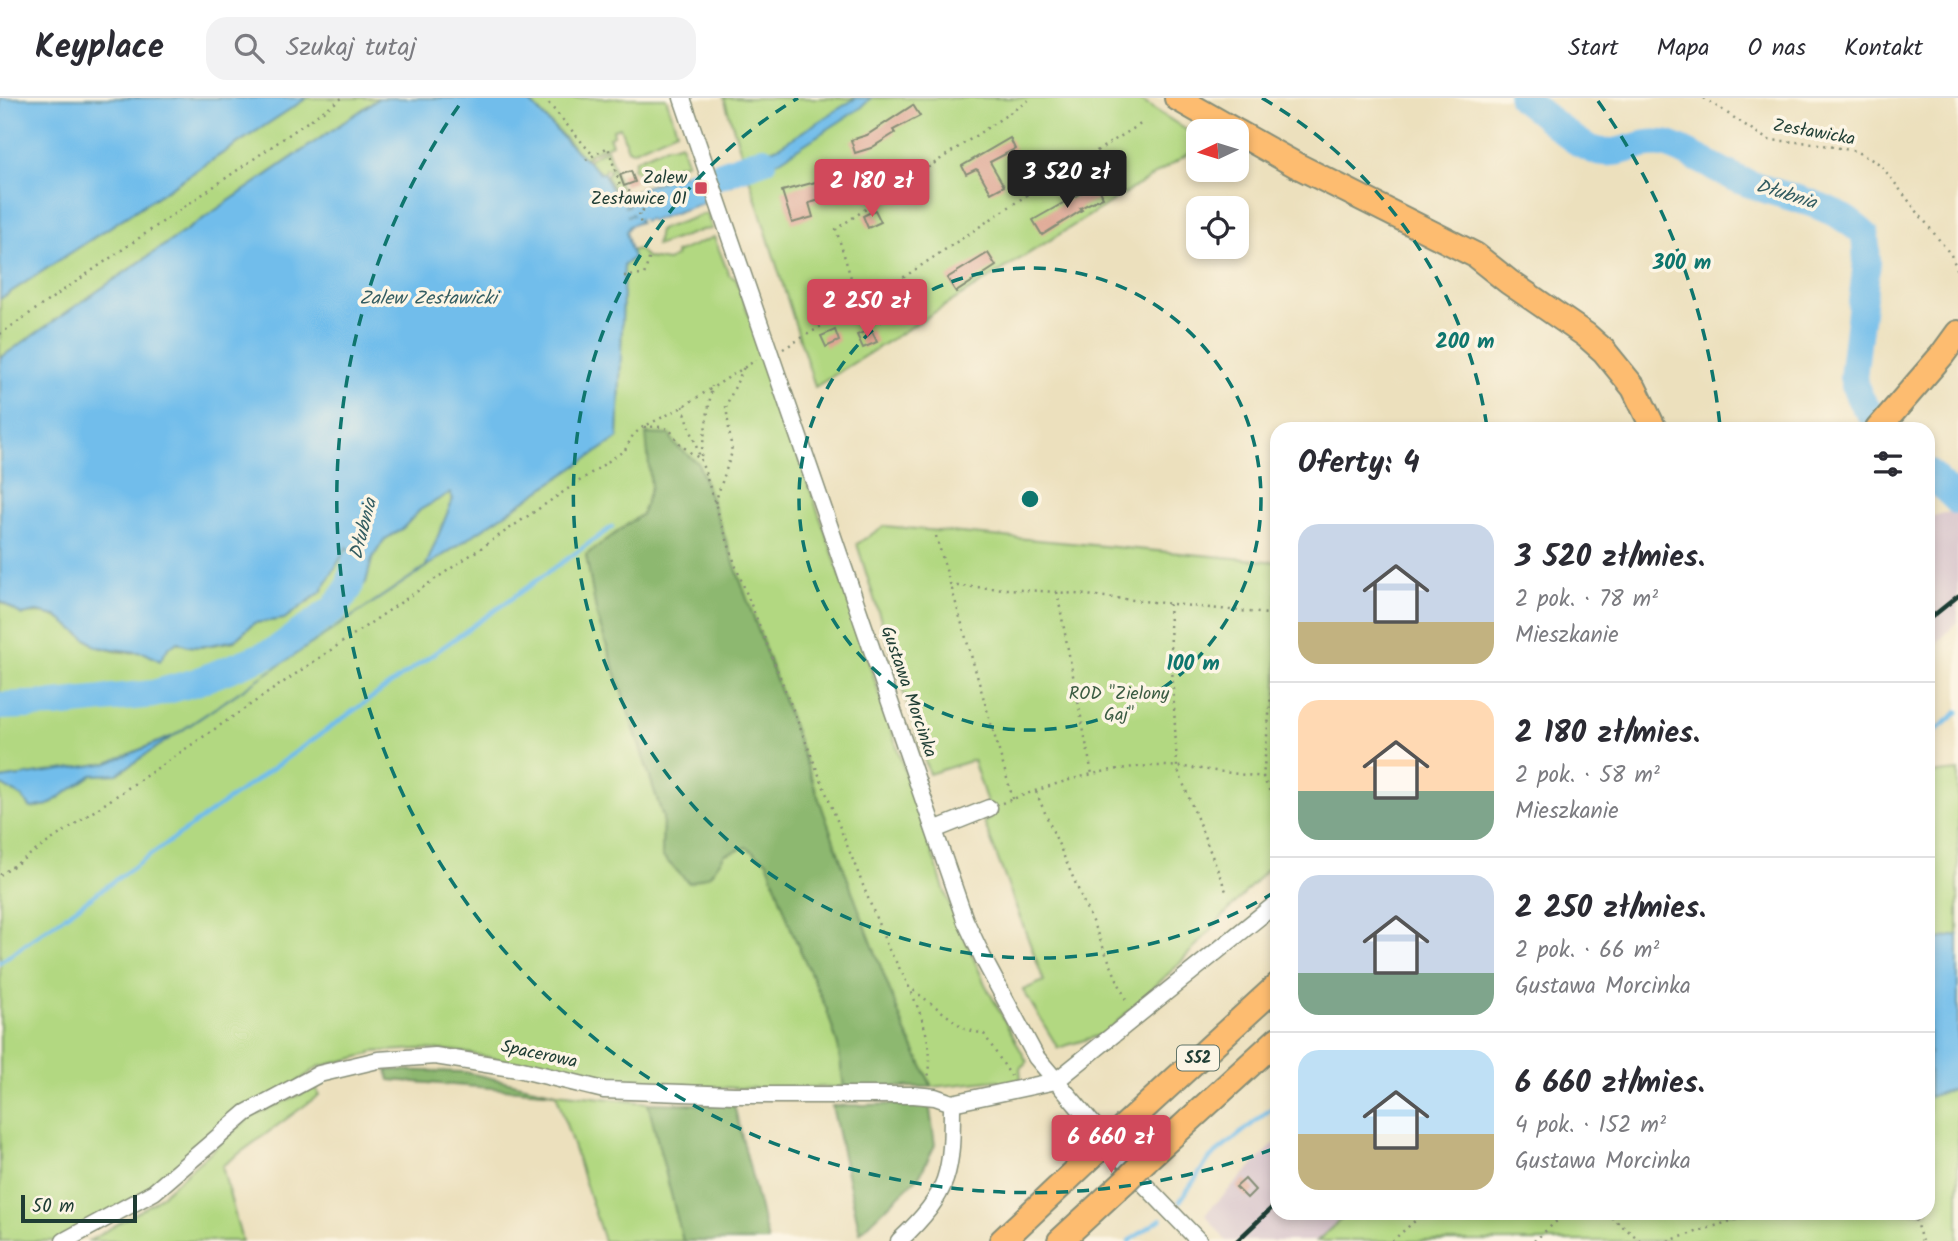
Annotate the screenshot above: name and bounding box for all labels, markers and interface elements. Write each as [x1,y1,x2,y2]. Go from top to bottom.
search box [206,17,696,80]
text: Keyplace [35,22,164,75]
text: Szukaj tutaj [286,27,416,69]
icon: search [230,29,268,67]
text: Start [1568,29,1619,68]
text: Mapa [1657,29,1709,68]
text: O nas [1747,29,1806,68]
text: Kontakt [1844,29,1923,68]
street label: Zesławicka [1771,111,1857,155]
north arrow [1186,119,1250,182]
map controls [1186,119,1249,259]
pin: 3 520 zł [995,150,1139,210]
text: 3 520 zł [1024,155,1111,191]
pin: 2 180 zł [800,159,944,219]
place label: Zalew Zesławice 01 [591,164,688,214]
text: 2 180 zł [830,164,914,200]
water label: Dłubnia [1752,172,1821,219]
marker: Zalew Zesławice 01 [693,180,709,196]
button: locate [1186,196,1249,259]
text: 300 m [1652,247,1711,280]
pin: 2 250 zł [795,280,939,339]
water label: Zalew Zesławicki [359,284,501,314]
text: 2 250 zł [823,284,911,320]
text: 200 m [1435,326,1495,359]
text: Oferty: 4 [1298,440,1420,488]
icon: filters [1869,445,1907,483]
centre of rings [1018,487,1042,511]
water label: Dłubnia [342,494,386,563]
text: 3 520 zł/mies. [1515,534,1705,582]
icon: home [1354,552,1438,636]
text: 2 pok. · 78 m² [1515,582,1658,618]
text: Mieszkanie [1515,618,1619,654]
street label: Gustawa Morcinka [872,622,944,762]
text: 100 m [1166,648,1220,681]
park label: ROD "Zielony Gaj" [1069,680,1170,730]
text: 2 180 zł/mies. [1515,710,1700,758]
icon: home [1354,728,1438,812]
text: 2 pok. · 58 m² [1515,758,1660,794]
text: Mieszkanie [1515,794,1619,830]
text: 2 250 zł/mies. [1515,885,1706,933]
icon: home [1354,903,1438,987]
text: 2 pok. · 66 m² [1515,933,1659,969]
text: Gustawa Morcinka [1515,969,1691,1005]
street label: Spacerowa [498,1033,580,1077]
road number: S52 [1177,1046,1219,1070]
text: 6 660 zł/mies. [1515,1060,1705,1108]
icon: home [1354,1078,1438,1162]
text: 4 pok. · 152 m² [1515,1108,1666,1144]
pin: 6 660 zł [1039,1116,1183,1175]
text: 6 660 zł [1068,1120,1154,1156]
text: Gustawa Morcinka [1515,1144,1691,1180]
scale bar [21,1192,136,1224]
text: 50 m [32,1192,74,1222]

